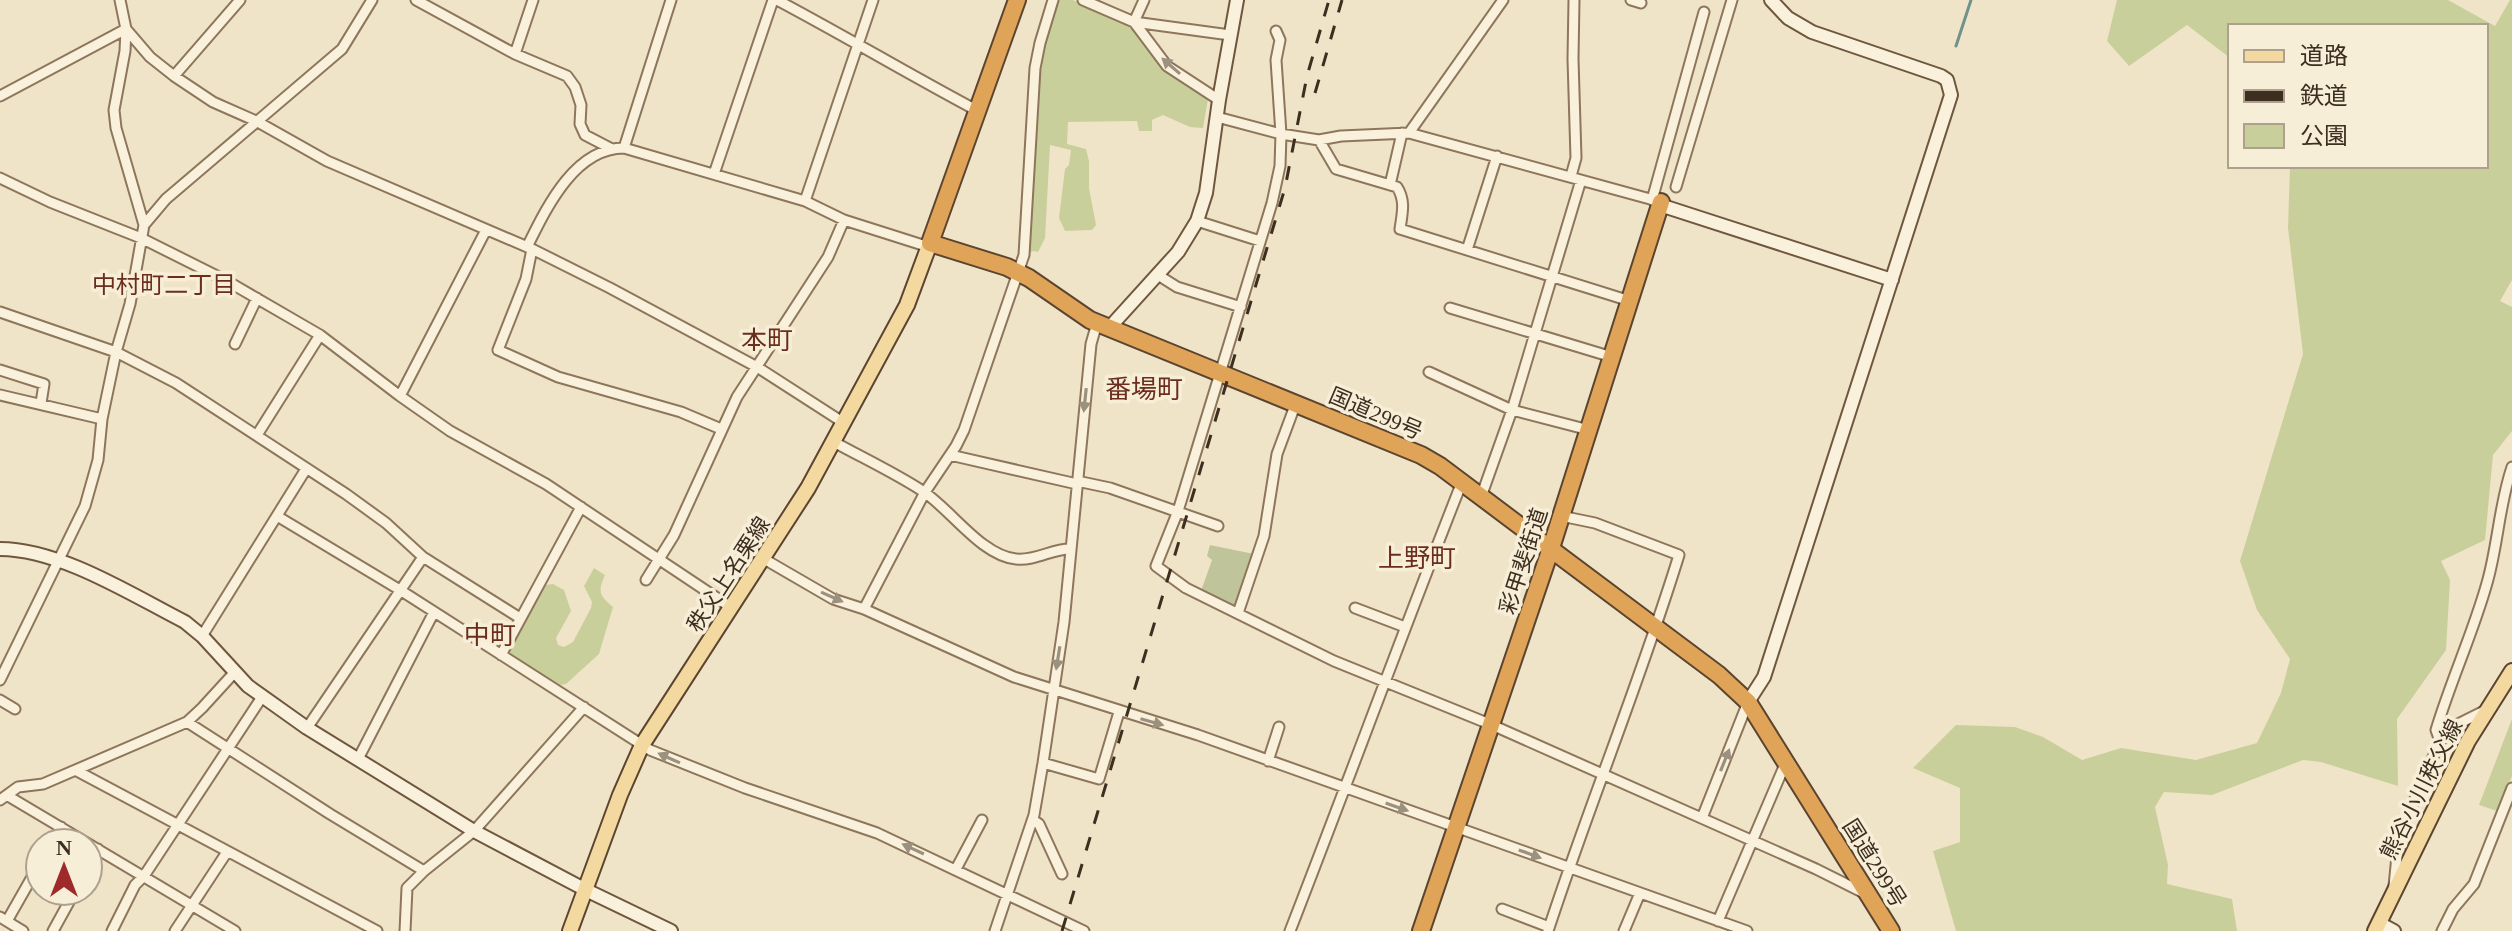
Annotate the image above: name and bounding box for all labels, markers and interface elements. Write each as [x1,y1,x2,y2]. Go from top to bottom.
legend [2228,24,2488,168]
text: 道路 [2300,43,2348,69]
one-way arrow [1162,58,1182,75]
text: 鉄道 [2300,83,2348,109]
text: 公園 [2300,123,2348,149]
district label: 中村町二丁目 [92,272,236,298]
district label: 本町 [741,326,793,355]
district label: 番場町 [1105,375,1183,404]
street label: 国道299号 [1325,383,1426,444]
one-way arrow [1079,388,1092,413]
street label: 彩甲斐街道 [1495,505,1552,617]
street label: 秩父上名栗線 [682,512,775,636]
district label: 上野町 [1378,544,1456,573]
one-way arrow [820,590,844,604]
district label: 中町 [464,621,516,650]
one-way arrow [1051,646,1064,671]
street label: 熊谷小川秩父線 [2375,715,2468,864]
one-way arrow [1140,716,1164,729]
one-way arrow [1719,748,1732,772]
one-way arrow [657,752,681,765]
one-way arrow [1385,801,1409,813]
street label: 国道299号 [1838,815,1911,912]
north arrow [24,827,104,907]
text: N [56,835,72,860]
one-way arrow [901,842,924,856]
one-way arrow [1519,849,1543,861]

